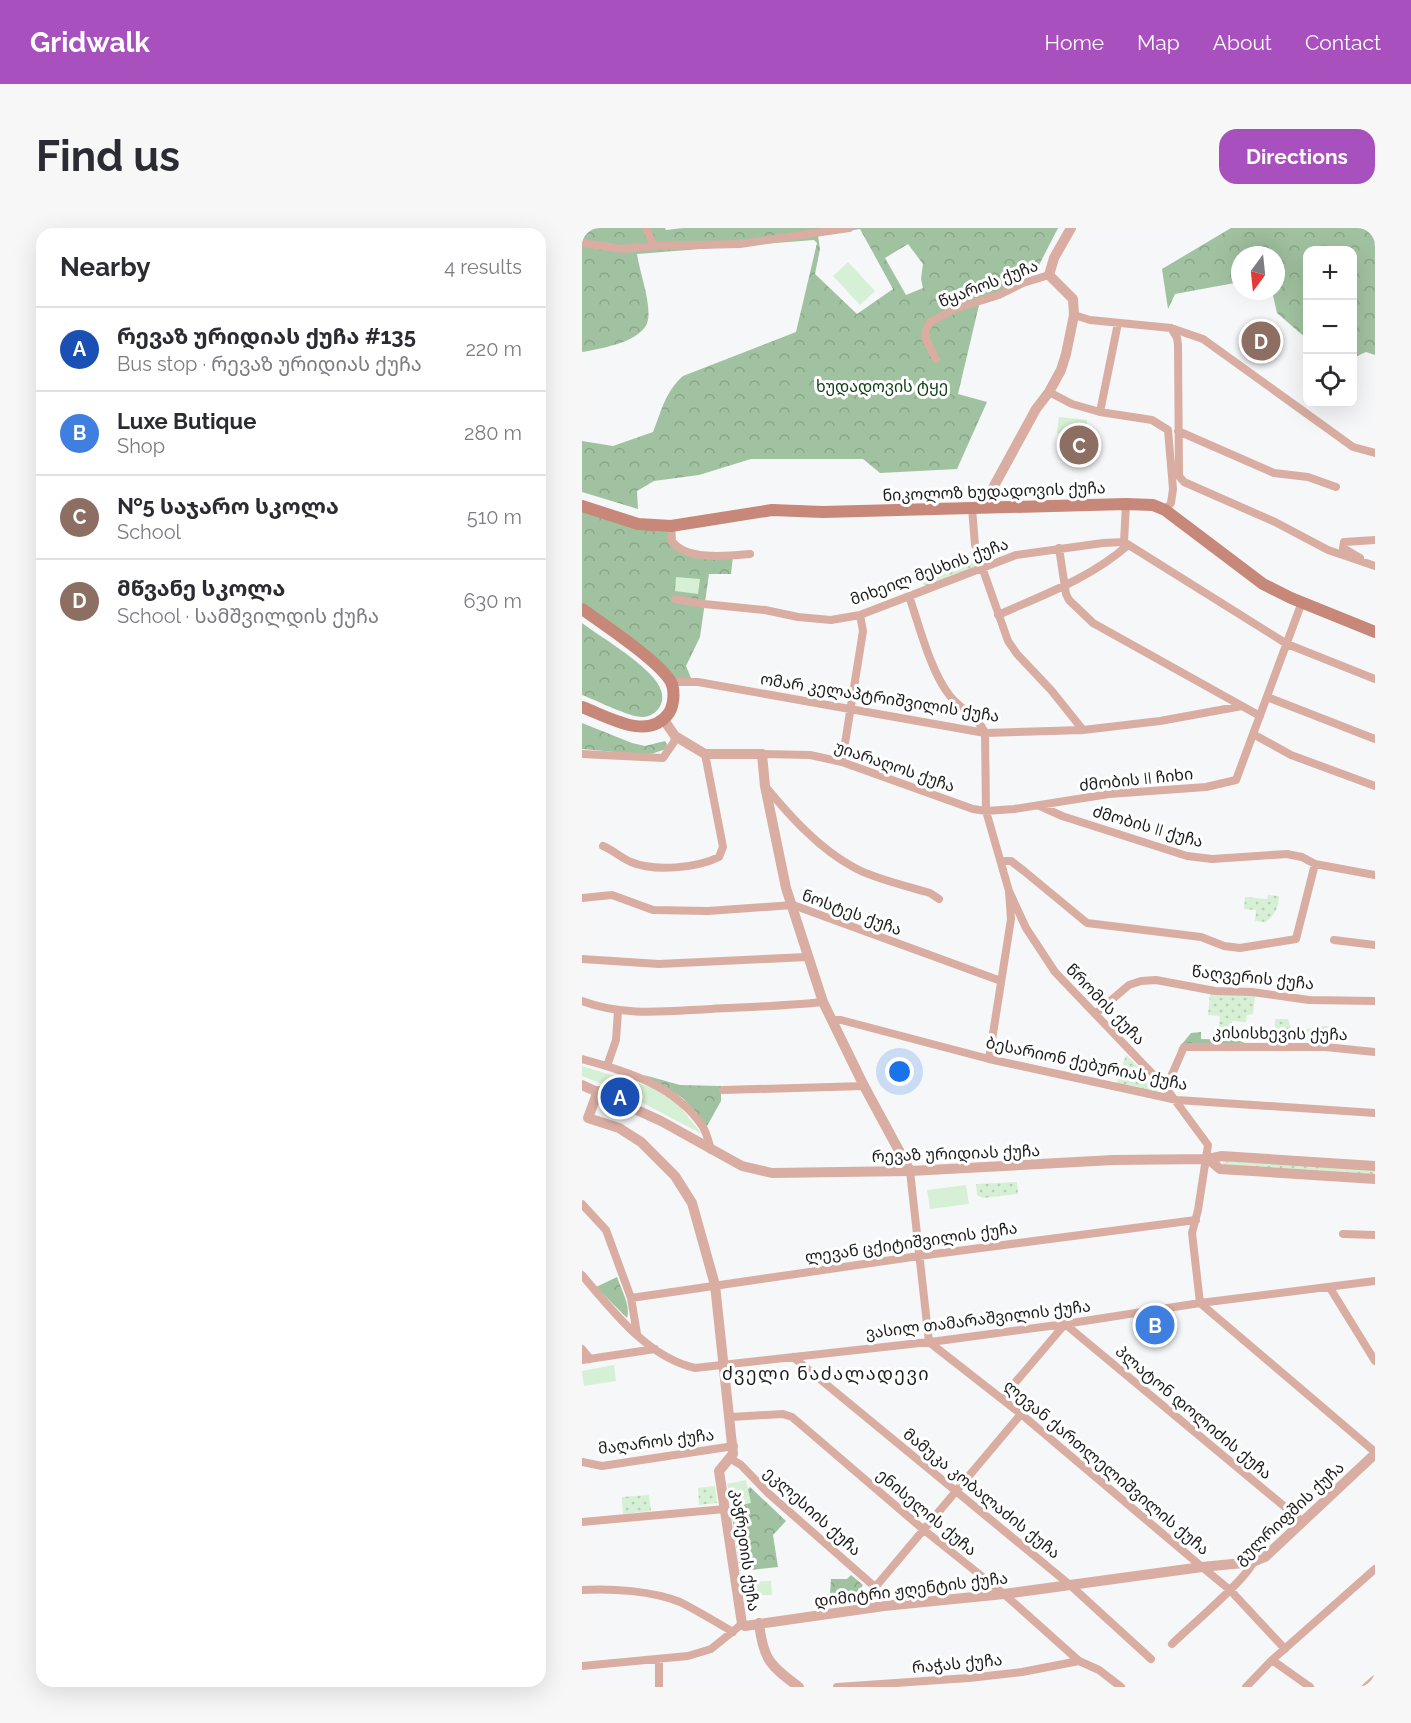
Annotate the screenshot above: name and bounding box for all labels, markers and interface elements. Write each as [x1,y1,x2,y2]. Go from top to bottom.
text: Gridwalk [30,26,150,59]
text: Home [1045,30,1104,55]
text: Map [1137,30,1180,55]
text: About [1213,30,1272,55]
text: Contact [1305,30,1381,55]
button: Directions [1219,129,1375,184]
text: Find us [36,132,180,181]
north arrow [1231,246,1285,300]
map controls [1303,246,1357,408]
button: + [1303,246,1357,300]
text: Nearby [60,252,150,282]
text: 4 results [444,255,522,279]
street label: წყაროს ქუჩა [936,256,1041,311]
button: − [1303,300,1357,354]
pin: D [1242,318,1280,364]
text: რევაზ ურიდიას ქუჩა #135 [117,323,416,349]
text: A [73,337,86,361]
text: 220 m [465,337,522,361]
text: Bus stop · რევაზ ურიდიას ქუჩა [117,352,422,376]
button: locate [1303,354,1357,408]
park label: ხუდადოვის ტყე [816,377,948,397]
text: Luxe Butique [117,408,256,434]
text: B [73,421,86,445]
text: 280 m [464,421,522,445]
pin: C [1060,422,1098,468]
text: Shop [117,434,165,458]
street label: ნიკოლოზ ხუდადოვის ქუჩა [882,478,1106,506]
text: №5 საჯარო სკოლა [117,493,339,519]
text: C [73,505,86,529]
text: 510 m [467,505,522,529]
text: School [117,520,181,544]
street label: მიხეილ მესხის ქუჩა [848,534,1011,610]
text: მწვანე სკოლა [117,575,285,601]
text: D [72,589,87,613]
text: 630 m [464,589,522,613]
text: School · სამშვილდის ქუჩა [117,604,379,628]
street label: ომარ კელაპტრიშვილის ქუჩა [759,669,1001,727]
street label: უიარაღოს ქუჩა [832,737,958,796]
street label: ძმობის II ჩიხი [1078,764,1194,795]
street label: ძმობის II ქუჩა [1090,802,1205,851]
street label: ნოსტეს ქუჩა [799,886,904,939]
street label: წრომის ქუჩა [1062,960,1149,1049]
street label: წაღვერის ქუჩა [1191,962,1315,993]
street label: კისისხევის ქუჩა [1212,1023,1348,1044]
street label: ბესარიონ ქებურიას ქუჩა [984,1033,1190,1094]
your location [885,1057,914,1086]
pin: A [600,1074,639,1120]
street label: რევაზ ურიდიას ქუჩა [872,1141,1041,1167]
street label: ლევან ცქიტიშვილის ქუჩა [804,1218,1019,1268]
street label: ვასილ თამარაშვილის ქუჩა [864,1296,1092,1344]
pin: B [1136,1302,1174,1348]
street label: პლატონ დოლიძის ქუჩა [1111,1341,1276,1484]
district label: ძველი ნაძალადევი [722,1363,930,1385]
street label: ლევან ქართლელიშვილის ქუჩა [1000,1376,1213,1560]
street label: მამუკა კობალაძის ქუჩა [899,1424,1064,1563]
street label: მაღაროს ქუჩა [597,1425,715,1458]
street label: გულრიფშის ქუჩა [1231,1458,1349,1570]
street label: ეკლესიის ქუჩა [760,1463,865,1561]
street label: ენისელის ქუჩა [872,1465,981,1560]
street label: კაჭრეთის ქუჩა [728,1488,763,1612]
street label: დიმიტრი ჟღენტის ქუჩა [813,1568,1009,1612]
street label: რაჭას ქუჩა [911,1650,1003,1677]

